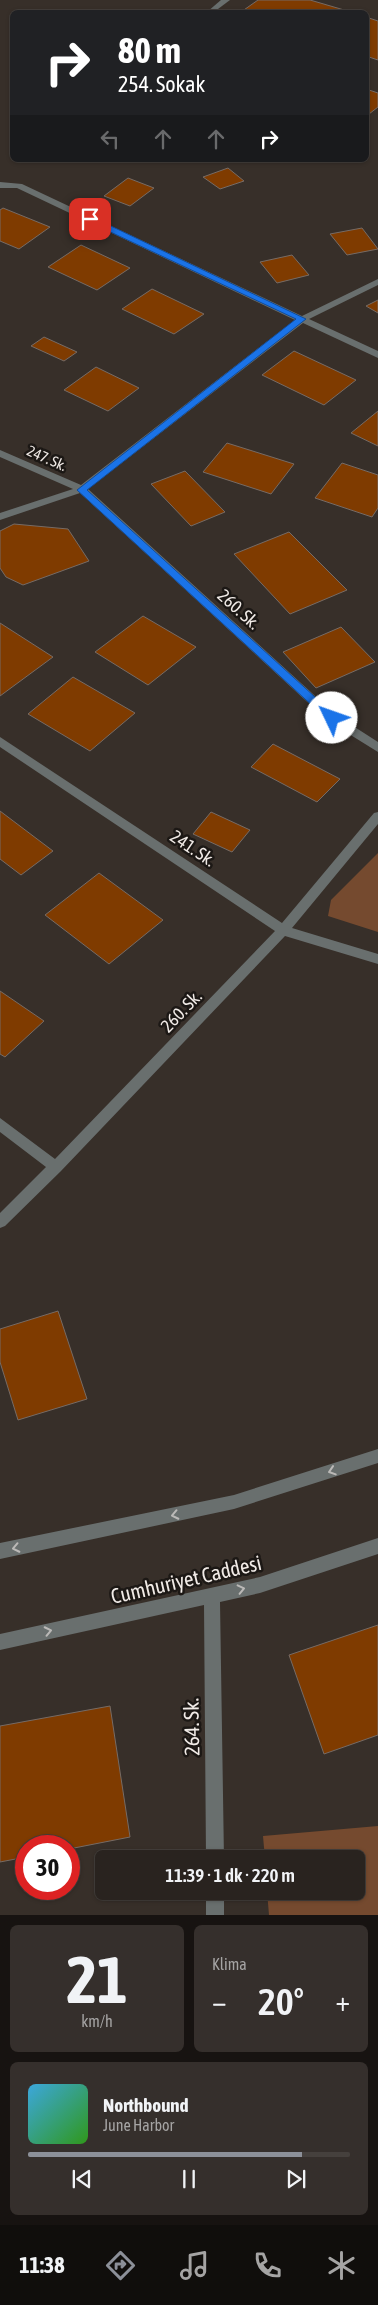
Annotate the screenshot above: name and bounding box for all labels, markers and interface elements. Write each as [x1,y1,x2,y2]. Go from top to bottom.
icon: right [35,30,100,95]
text: 80 m [118,30,181,70]
text: 254. Sokak [118,71,205,97]
icon: left [96,125,124,153]
icon: ahead [149,125,177,153]
icon: ahead [202,125,230,153]
icon: right [255,125,283,153]
pin [69,198,111,240]
icon: arrive [76,205,104,233]
street label: 247. Sk. [25,442,70,474]
street label: 260. Sk. [213,585,265,633]
position arrow [305,691,357,743]
street label: 241. Sk. [167,825,219,871]
street label: 260. Sk. [156,986,206,1036]
one-way arrow [328,1466,336,1476]
one-way arrow [171,1509,180,1519]
one-way arrow [12,1542,21,1553]
street label: Cumhuriyet Caddesi [108,1550,264,1608]
one-way arrow [236,1584,245,1595]
one-way arrow [43,1626,52,1637]
street label: 264. Sk. [178,1698,204,1756]
speed limit sign: 30 [15,1835,80,1900]
text: 11:39 · 1 dk · 220 m [165,1864,295,1886]
text: 21 [66,1942,128,2017]
text: Klima [212,1955,247,1973]
text: 20° [258,1980,304,2023]
text: − [212,1985,227,2017]
text: + [335,1985,350,2017]
text: km/h [81,2012,113,2030]
text: Northbound [103,2094,189,2116]
text: June Harbor [103,2116,174,2134]
icon: previous [68,2165,96,2193]
icon: pause [175,2165,203,2193]
icon: next [282,2165,310,2193]
icon: directions [103,2248,138,2283]
icon: music [177,2248,212,2283]
icon: phone [250,2248,285,2283]
icon: climate [324,2248,359,2283]
text: 11:38 [19,2252,65,2278]

